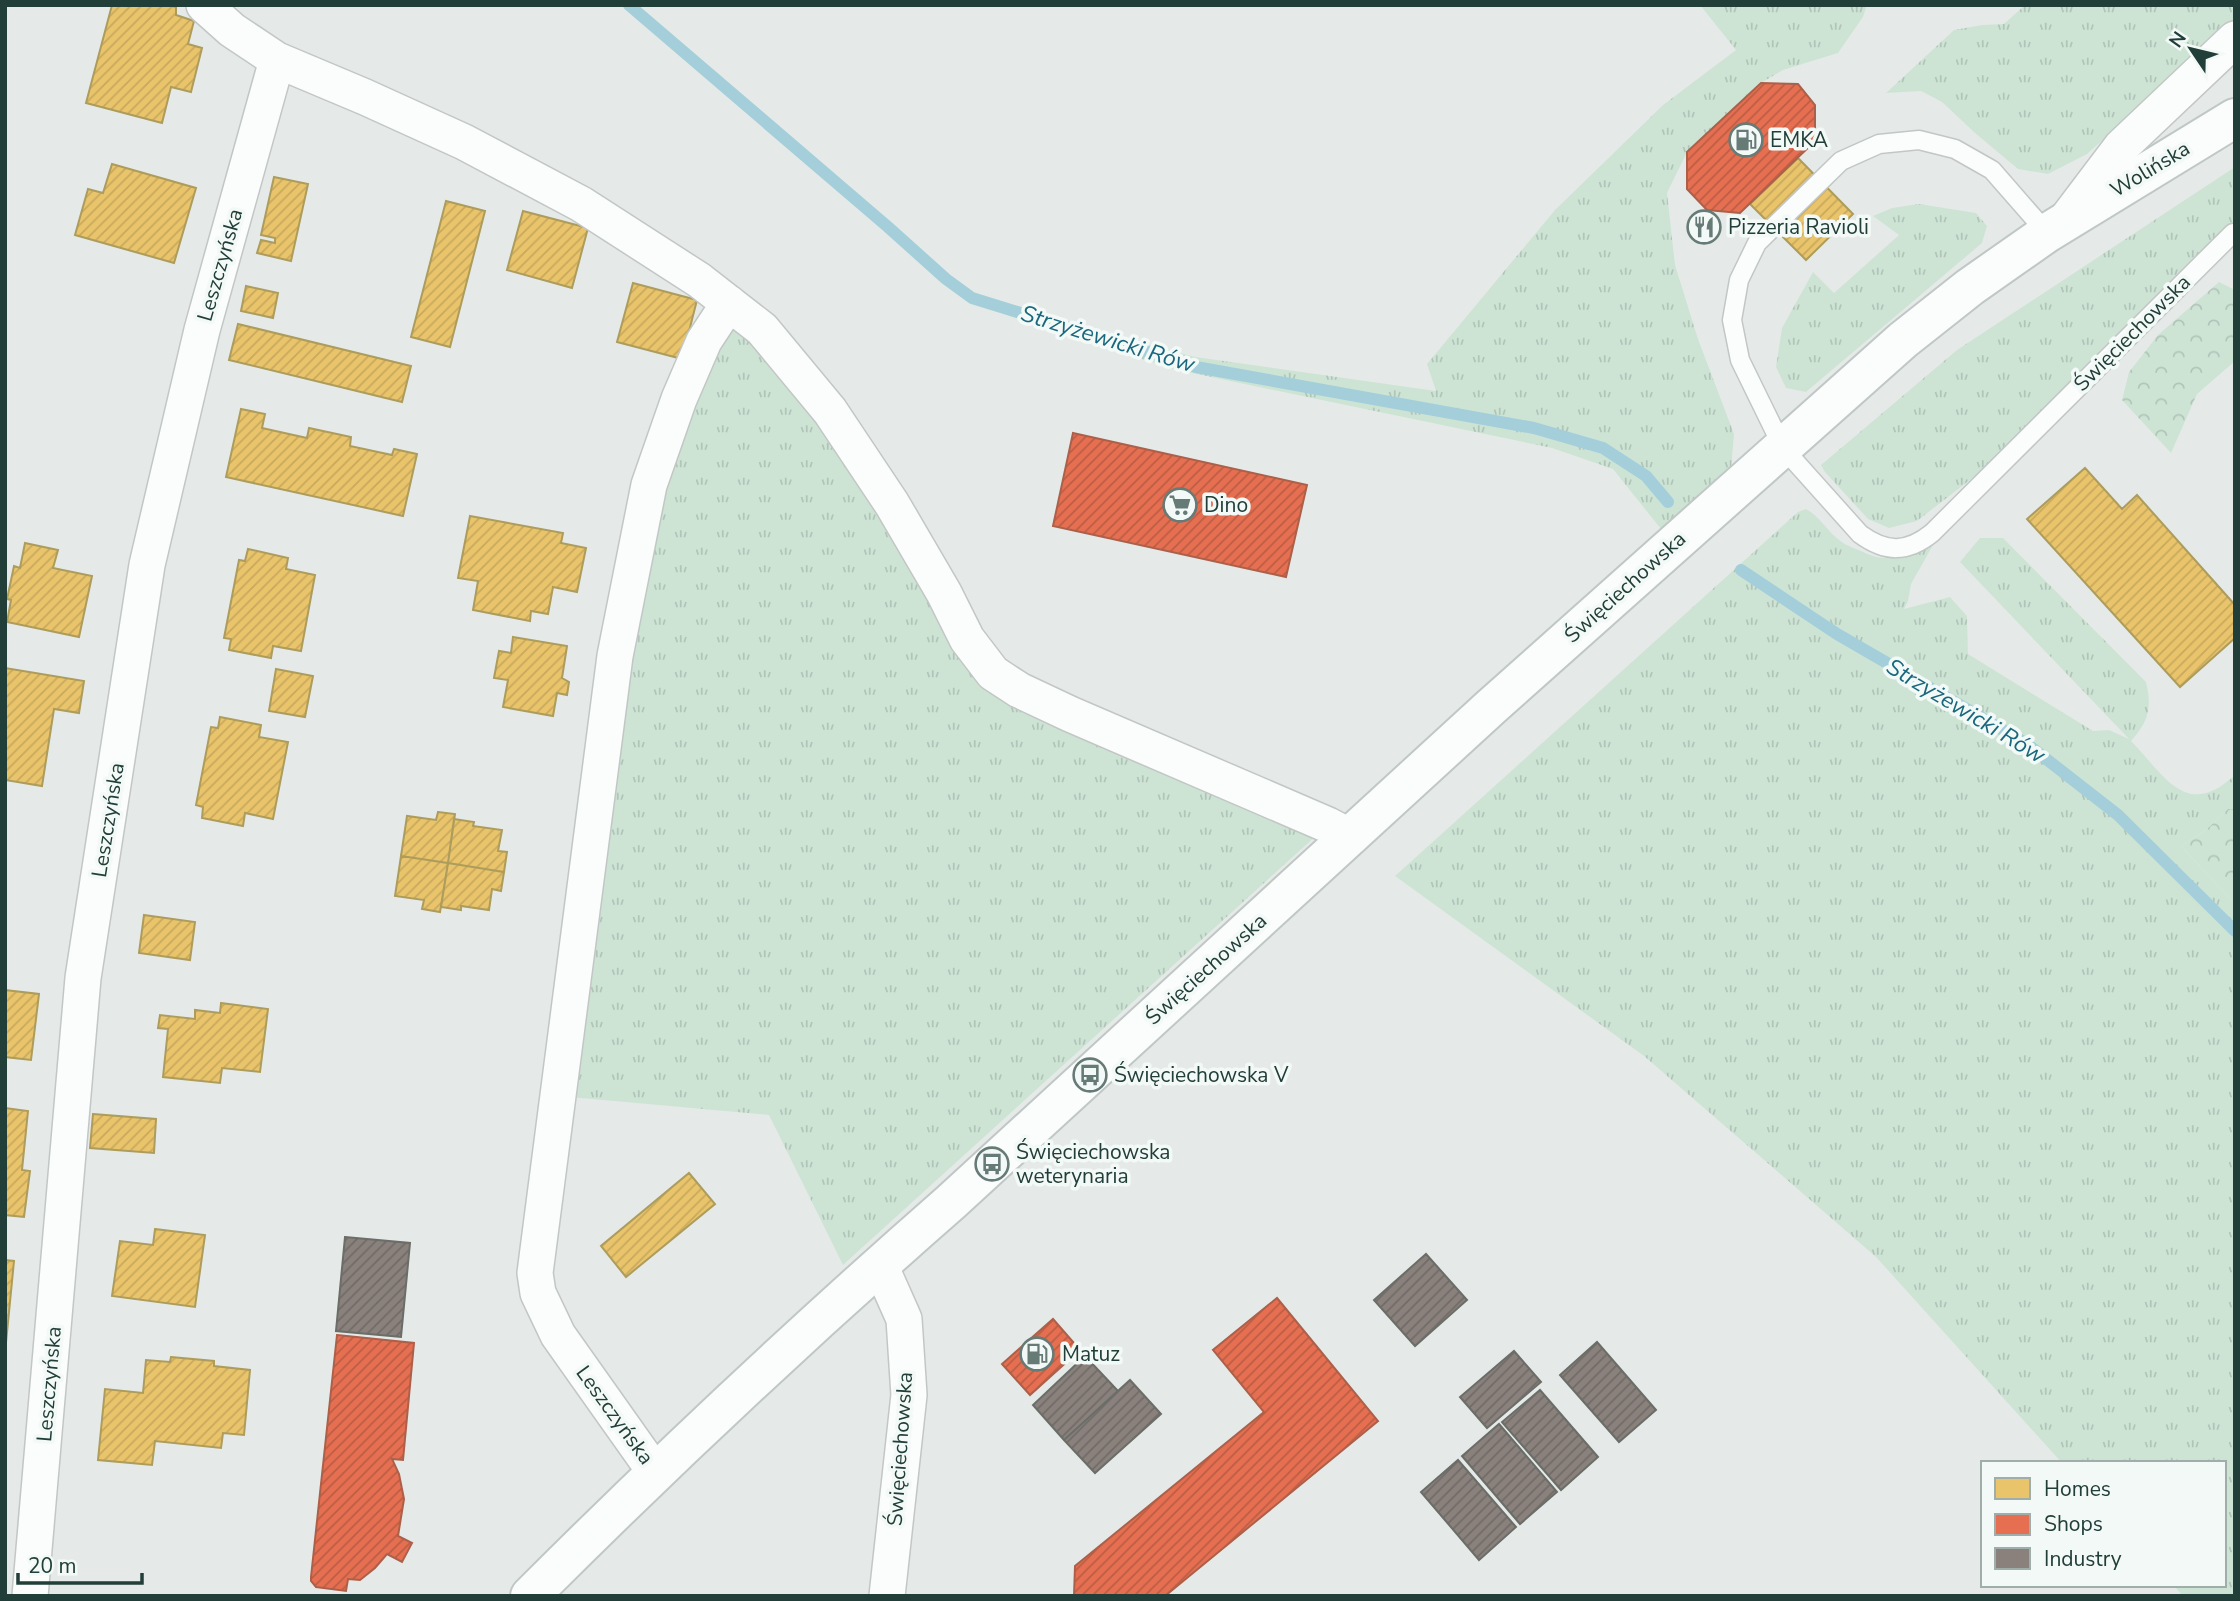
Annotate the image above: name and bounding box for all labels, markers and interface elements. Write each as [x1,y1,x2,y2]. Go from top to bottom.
north arrow [2156,14,2226,84]
text: N [2163,27,2193,53]
fuel station icon: EMKA [1727,121,1765,159]
place label: EMKA [1770,126,1828,154]
street label: Wolińska [2105,134,2195,204]
street label: Leszczyńska [191,206,249,324]
restaurant icon: Pizzeria Ravioli [1685,208,1723,246]
place label: Pizzeria Ravioli [1728,213,1869,241]
street label: Święciechowska [2067,268,2197,398]
water label: Strzyżewicki Rów [1017,298,1199,380]
supermarket icon: Dino [1161,486,1199,524]
place label: Dino [1204,491,1248,519]
street label: Święciechowska [1558,525,1692,649]
water label: Strzyżewicki Rów [1881,651,2052,771]
street label: Leszczyńska [85,761,131,879]
street label: Święciechowska [1139,907,1273,1031]
bus stop icon: Święciechowska V [1071,1056,1109,1094]
place label: Święciechowska V [1114,1061,1289,1089]
place label: Święciechowska weterynaria [1016,1138,1171,1190]
bus stop icon: Święciechowska weterynaria [973,1145,1011,1183]
street label: Leszczyńska [30,1325,68,1443]
fuel station icon: Matuz [1018,1335,1056,1373]
place label: Matuz [1062,1340,1120,1368]
street label: Leszczyńska [570,1360,660,1470]
street label: Święciechowska [881,1371,919,1527]
legend [1981,1461,2226,1587]
text: Homes [2044,1475,2111,1503]
text: Shops [2044,1510,2103,1538]
scale bar [18,1542,142,1586]
text: Industry [2044,1545,2122,1573]
text: 20 m [28,1552,77,1580]

